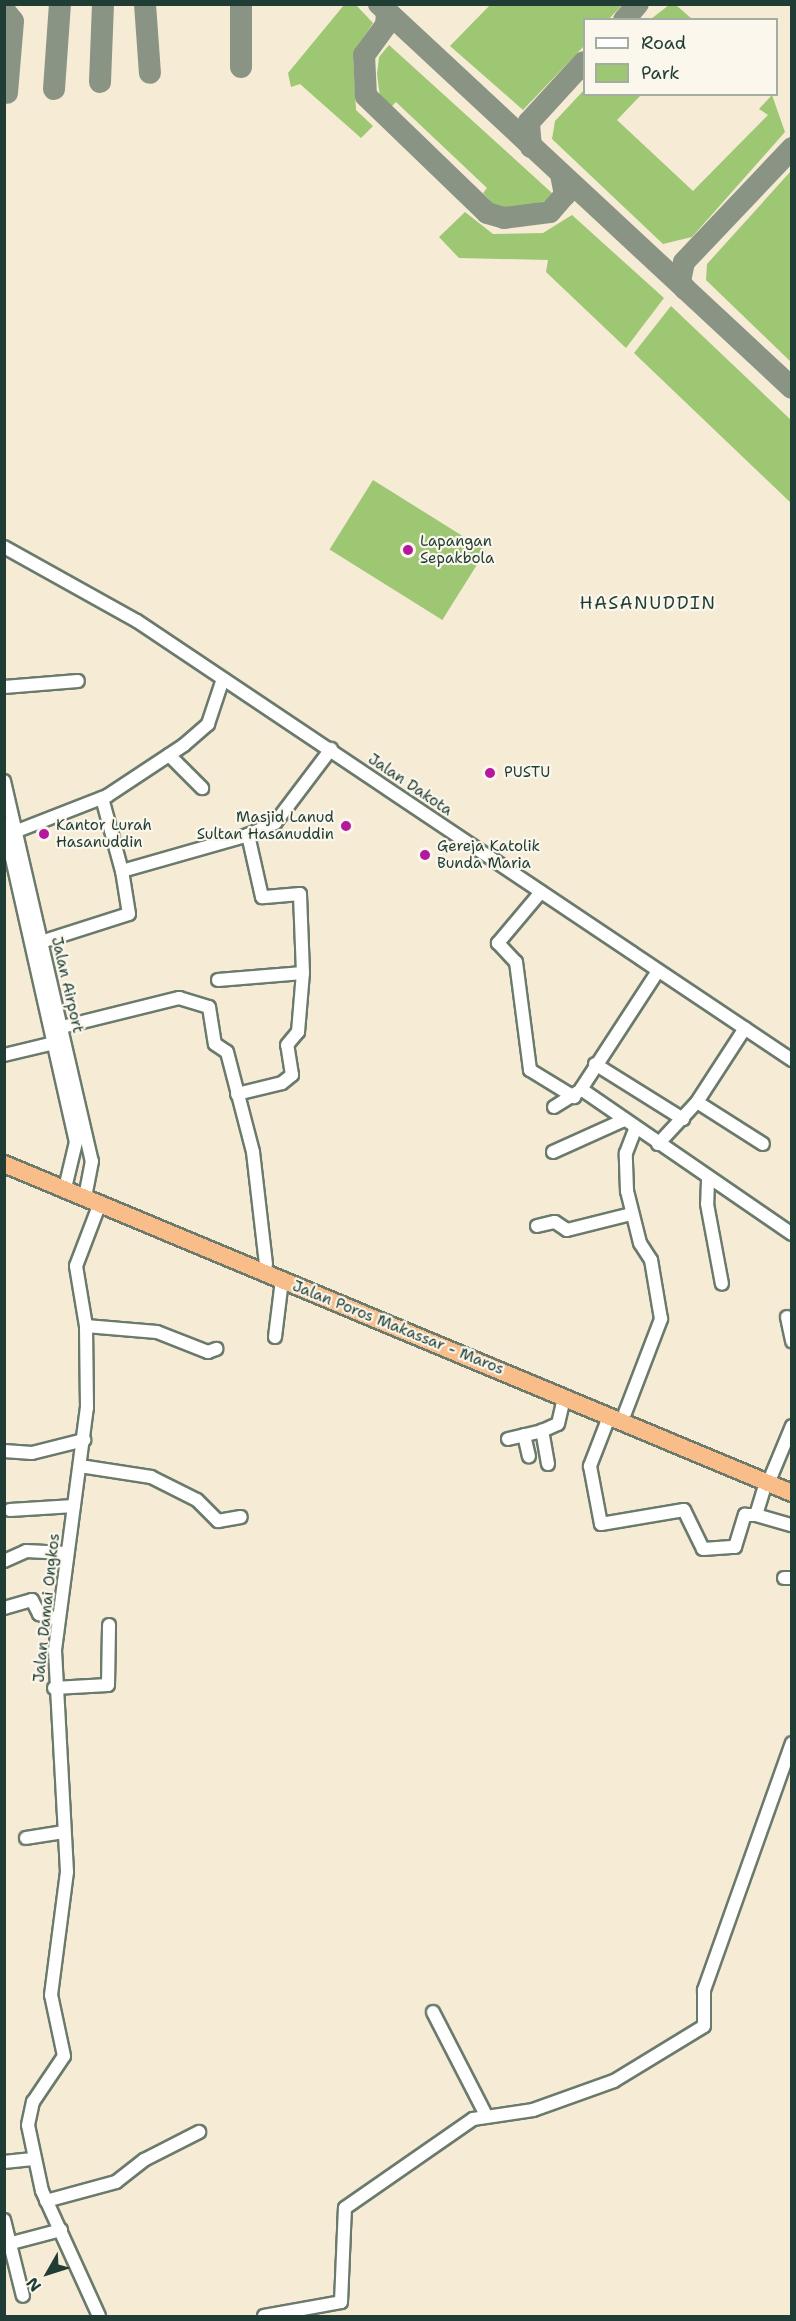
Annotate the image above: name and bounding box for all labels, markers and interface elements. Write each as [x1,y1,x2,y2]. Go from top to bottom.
legend [583,18,778,96]
text: Road [641,31,686,55]
text: Park [641,61,680,85]
place label: Lapangan Sepakbola [420,532,494,567]
marker: Lapangan Sepakbola [401,543,415,557]
district label: HASANUDDIN [580,592,716,614]
street label: Jalan Dakota [365,750,455,820]
marker: PUSTU [481,764,499,782]
place label: PUSTU [504,764,550,782]
place label: Masjid Lanud Sultan Hasanuddin [197,808,334,843]
place label: Kantor Lurah Hasanuddin [56,816,152,851]
marker: Masjid Lanud Sultan Hasanuddin [339,819,353,833]
marker: Kantor Lurah Hasanuddin [37,827,51,841]
place label: Gereja Katolik Bunda Maria [437,837,540,872]
marker: Gereja Katolik Bunda Maria [418,848,432,862]
street label: Jalan Airport [47,935,87,1035]
street label: Jalan Poros Makassar - Maros [290,1277,506,1379]
street label: Jalan Damai Ongkos [30,1533,64,1683]
north arrow [18,2243,78,2303]
text: N [21,2273,46,2296]

